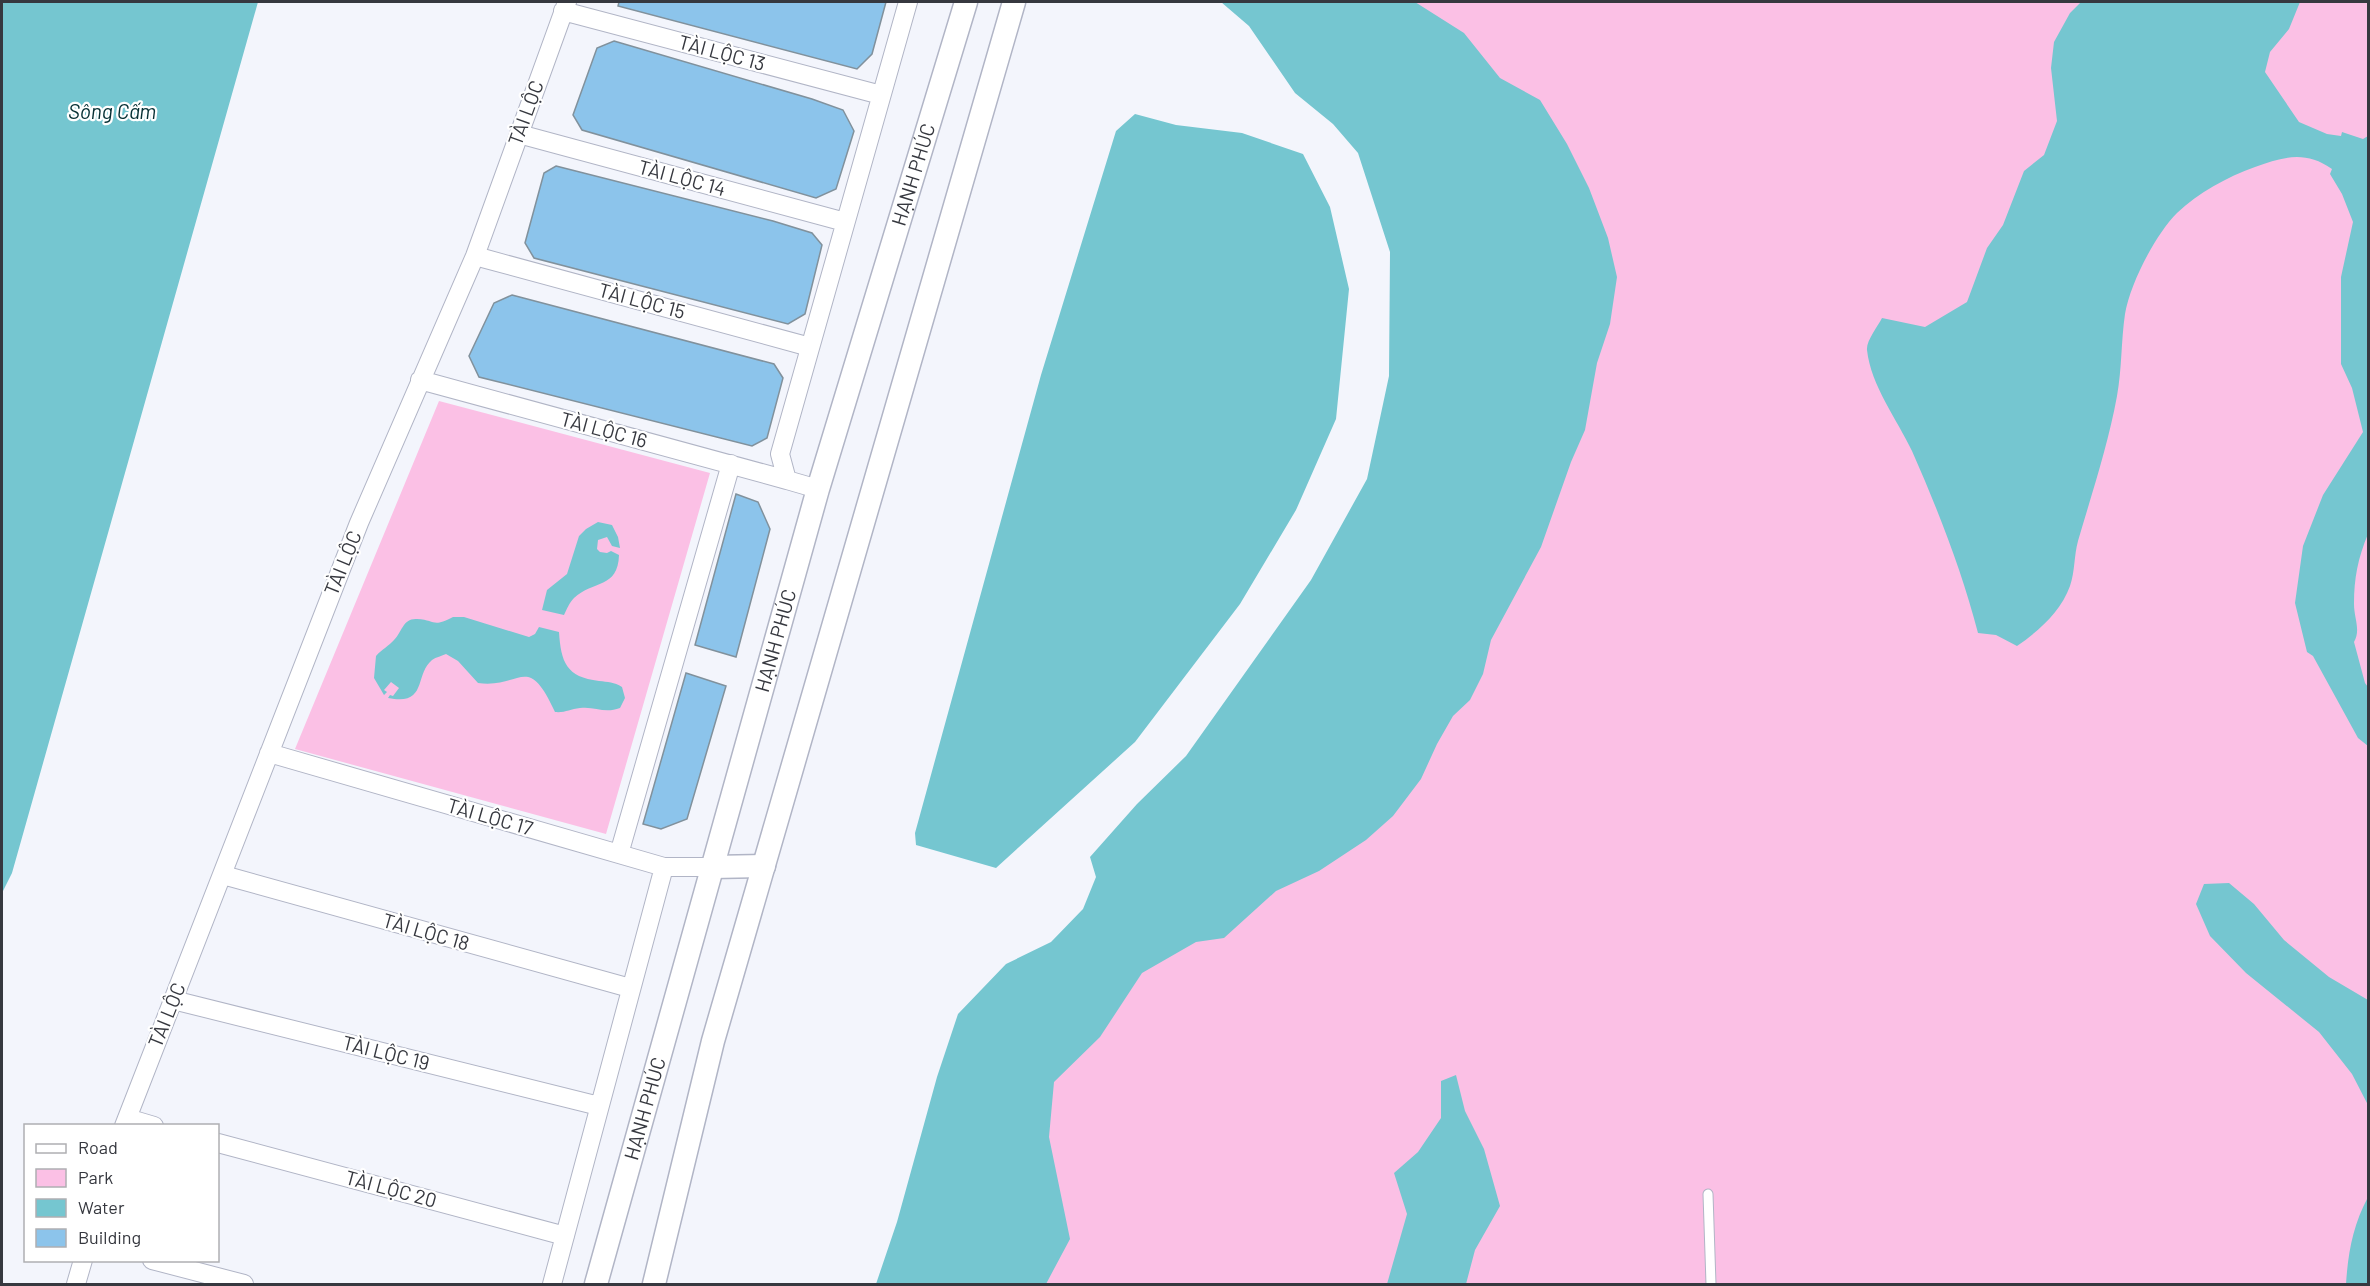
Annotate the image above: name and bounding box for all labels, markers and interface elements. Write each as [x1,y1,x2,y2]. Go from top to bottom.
street label: TÀI LỘC 13 [676,29,768,75]
street label: TÀI LỘC [502,77,548,148]
water label: Sông Cấm [68,98,156,123]
street label: HẠNH PHÚC [886,120,939,228]
street label: TÀI LỘC 14 [636,154,729,200]
street label: TÀI LỘC 15 [596,277,688,323]
street label: TÀI LỘC 16 [558,406,650,452]
street label: TÀI LỘC [318,527,366,598]
street label: HẠNH PHÚC [749,586,800,695]
street label: TÀI LỘC 17 [445,792,536,840]
street label: TÀI LỘC 18 [380,907,472,955]
street label: TÀI LỘC [142,979,190,1050]
street label: TÀI LỘC 19 [340,1030,432,1074]
street label: HẠNH PHÚC [618,1054,670,1163]
legend [24,1124,219,1262]
text: Road [78,1136,118,1158]
street label: TÀI LỘC 20 [343,1164,440,1212]
text: Park [78,1166,113,1188]
text: Water [78,1196,125,1218]
text: Building [78,1226,141,1248]

